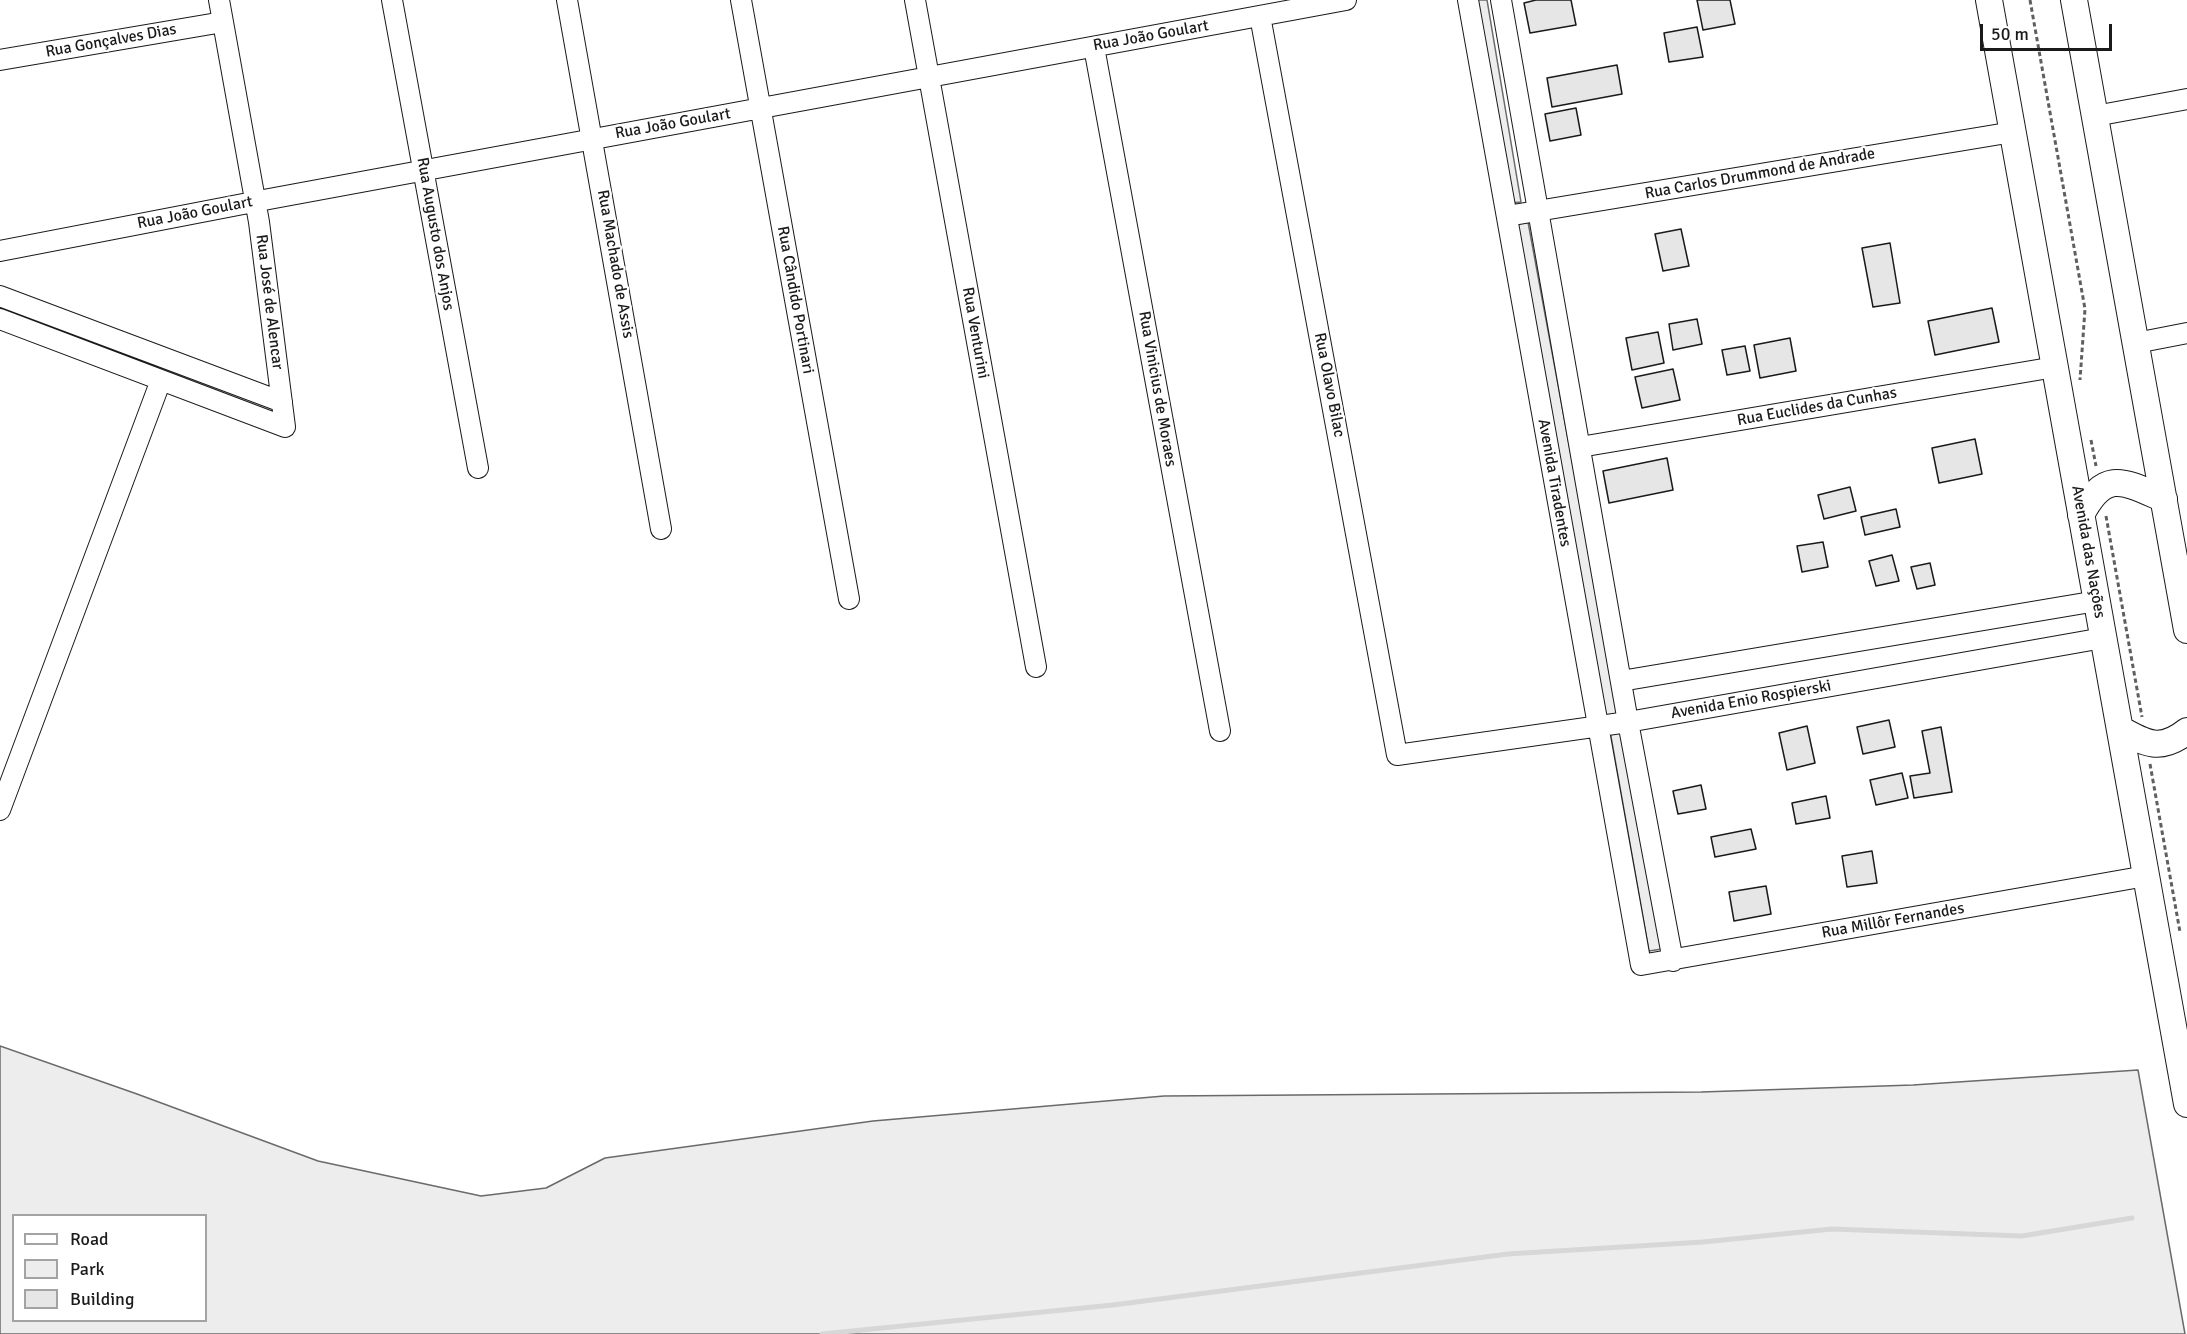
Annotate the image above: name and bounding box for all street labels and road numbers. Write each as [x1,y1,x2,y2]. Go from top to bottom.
street label: Rua João Goulart [1092,16,1210,56]
street label: Rua Gonçalves Dias [44,20,178,62]
street label: Rua João Goulart [614,104,732,144]
street label: Rua Carlos Drummond de Andrade [1643,144,1877,204]
street label: Rua Augusto dos Anjos [412,156,458,312]
street label: Rua Machado de Assis [592,188,638,340]
street label: Rua João Goulart [136,192,254,234]
street label: Rua Cândido Portinari [773,225,817,375]
street label: Rua José de Alencar [251,233,287,371]
street label: Rua Venturini [957,286,993,380]
street label: Rua Vinicius de Moraes [1134,310,1180,468]
street label: Rua Olavo Bilac [1309,331,1349,439]
street label: Rua Euclides da Cunhas [1736,384,1898,430]
street label: Avenida Tiradentes [1533,418,1575,548]
street label: Avenida das Nações [2067,484,2109,620]
street label: Avenida Enio Rospierski [1669,676,1833,724]
street label: Rua Millôr Fernandes [1820,899,1966,943]

